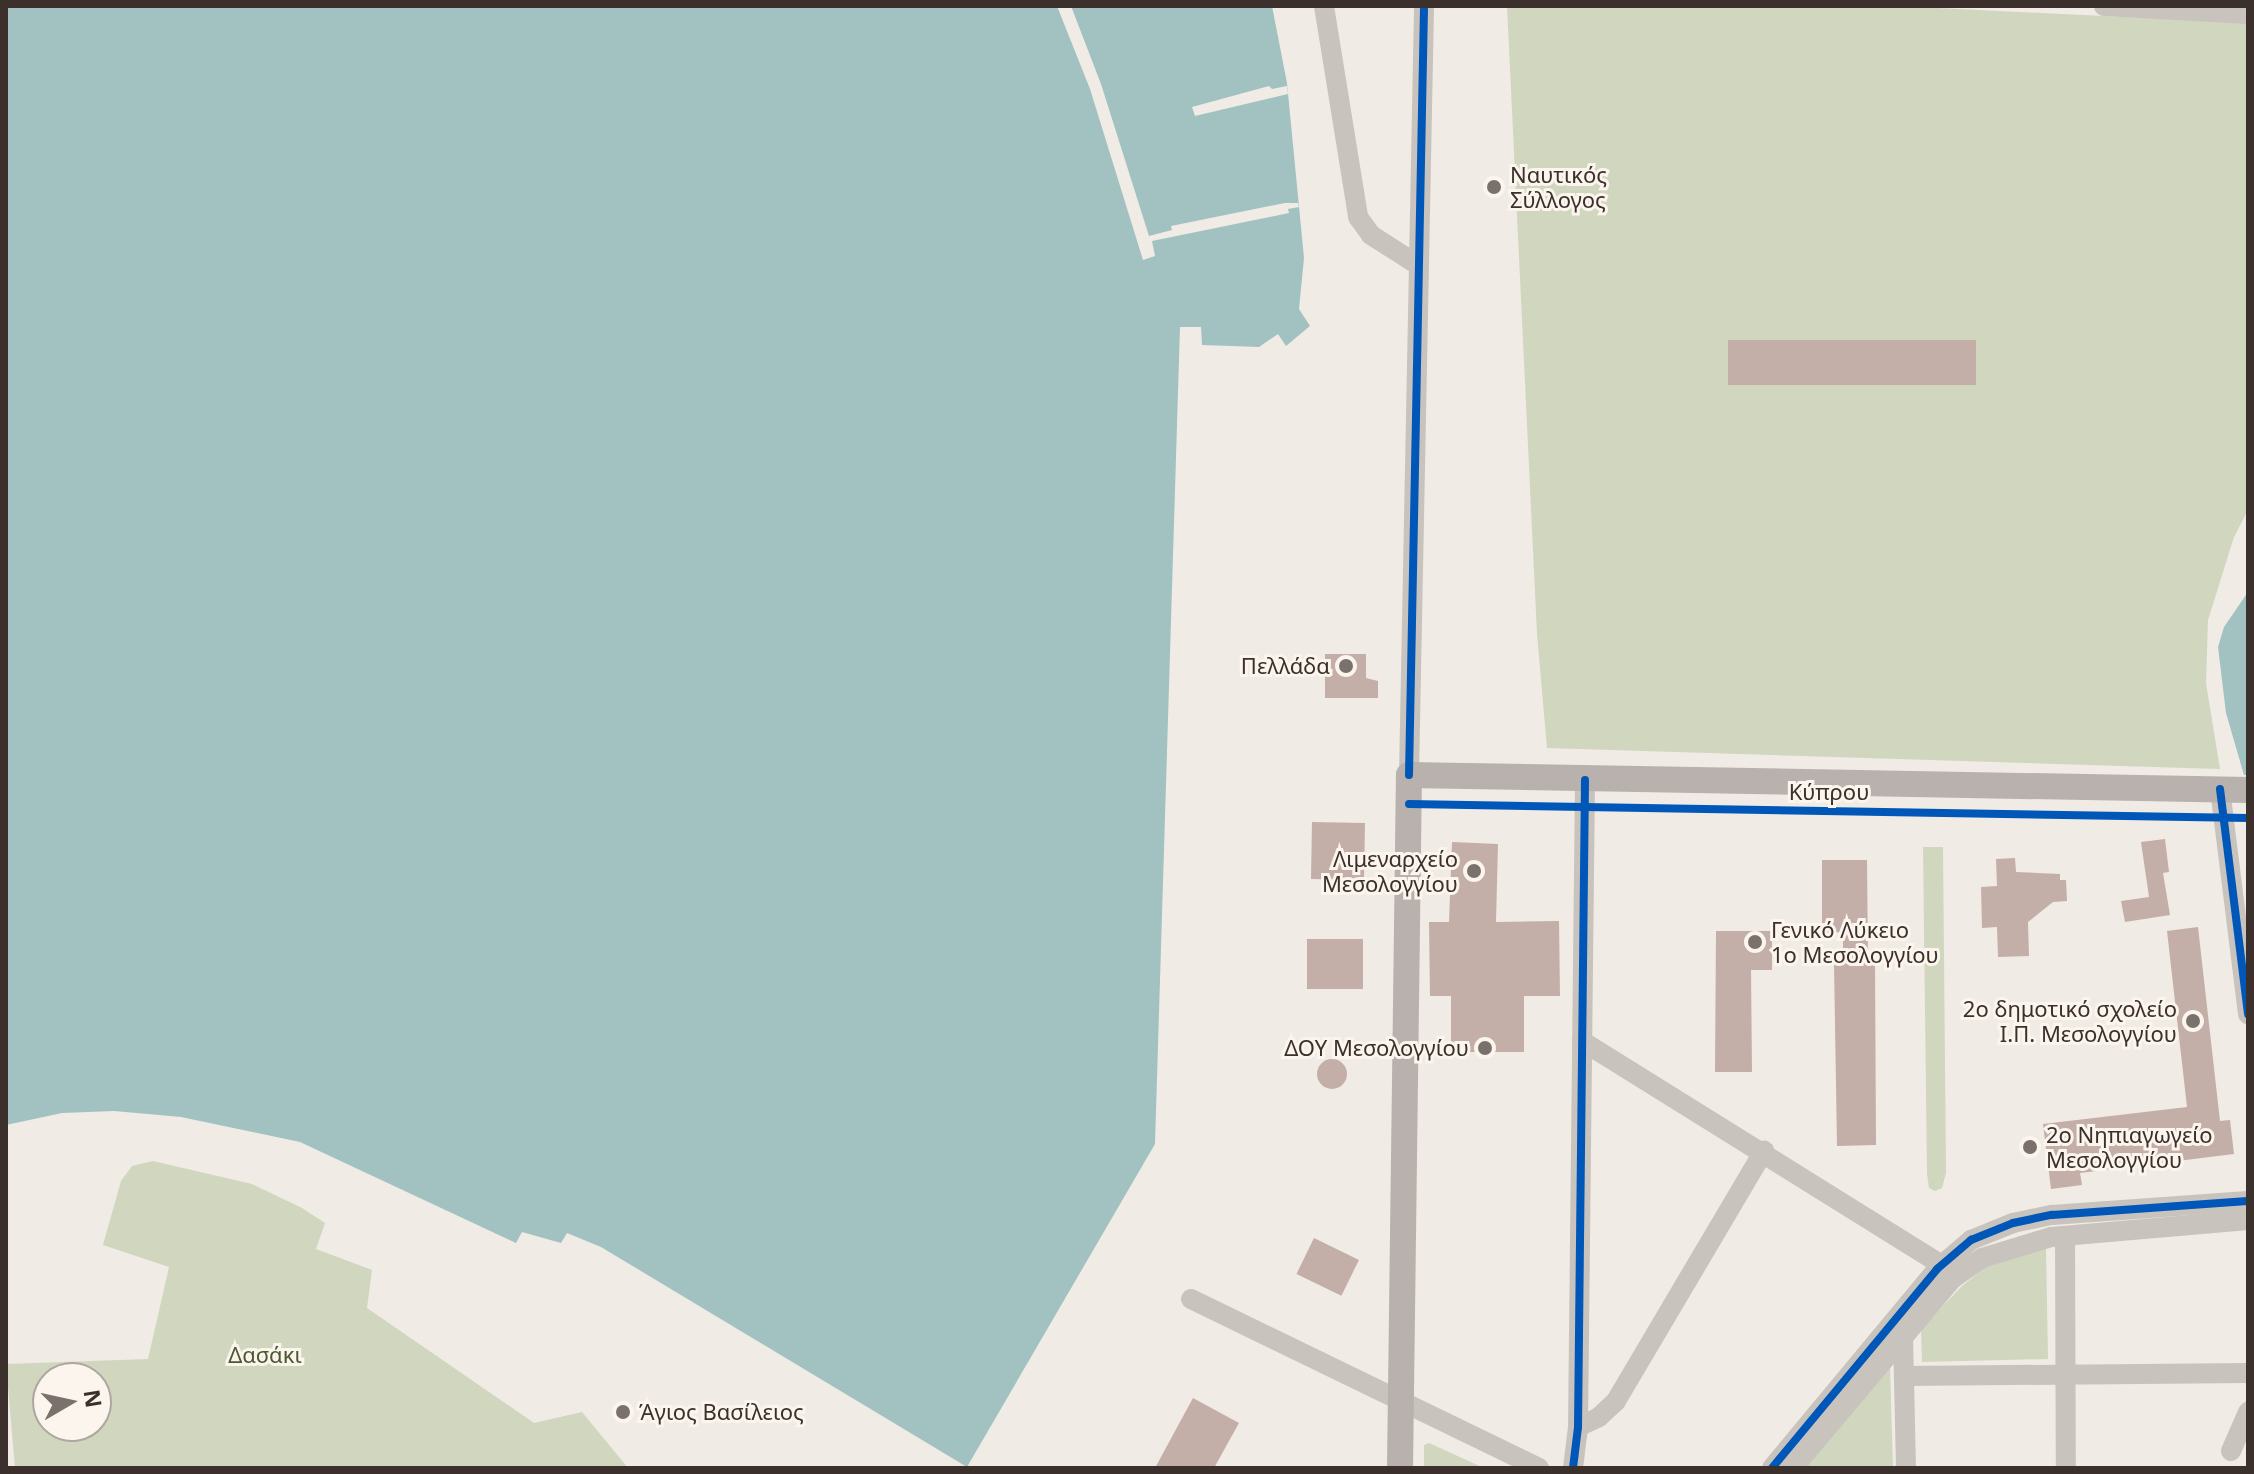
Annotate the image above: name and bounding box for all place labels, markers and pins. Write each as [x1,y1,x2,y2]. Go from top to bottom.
place label: Ναυτικός Σύλλογος [1510,161,1607,212]
marker: Ναυτικός Σύλλογος [1485,178,1503,196]
place label: Πελλάδα [1241,653,1330,679]
marker: Πελλάδα [1337,657,1355,675]
place label: Λιμεναρχείο Μεσολογγίου [1322,845,1458,896]
marker: Λιμεναρχείο Μεσολογγίου [1465,862,1483,880]
place label: Γενικό Λύκειο 1ο Μεσολογγίου [1771,916,1939,968]
marker: Γενικό Λύκειο 1ο Μεσολογγίου [1746,933,1764,951]
place label: 2ο δημοτικό σχολείο Ι.Π. Μεσολογγίου [1963,995,2177,1046]
marker: 2ο δημοτικό σχολείο Ι.Π. Μεσολογγίου [2184,1012,2202,1030]
place label: ΔΟΥ Μεσολογγίου [1284,1035,1469,1061]
marker: ΔΟΥ Μεσολογγίου [1476,1039,1494,1057]
place label: 2ο Νηπιαγωγείο Μεσολογγίου [2046,1121,2212,1172]
marker: 2ο Νηπιαγωγείο Μεσολογγίου [2021,1138,2039,1156]
place label: Άγιος Βασίλειος [639,1399,804,1425]
marker: Άγιος Βασίλειος [614,1403,632,1421]

